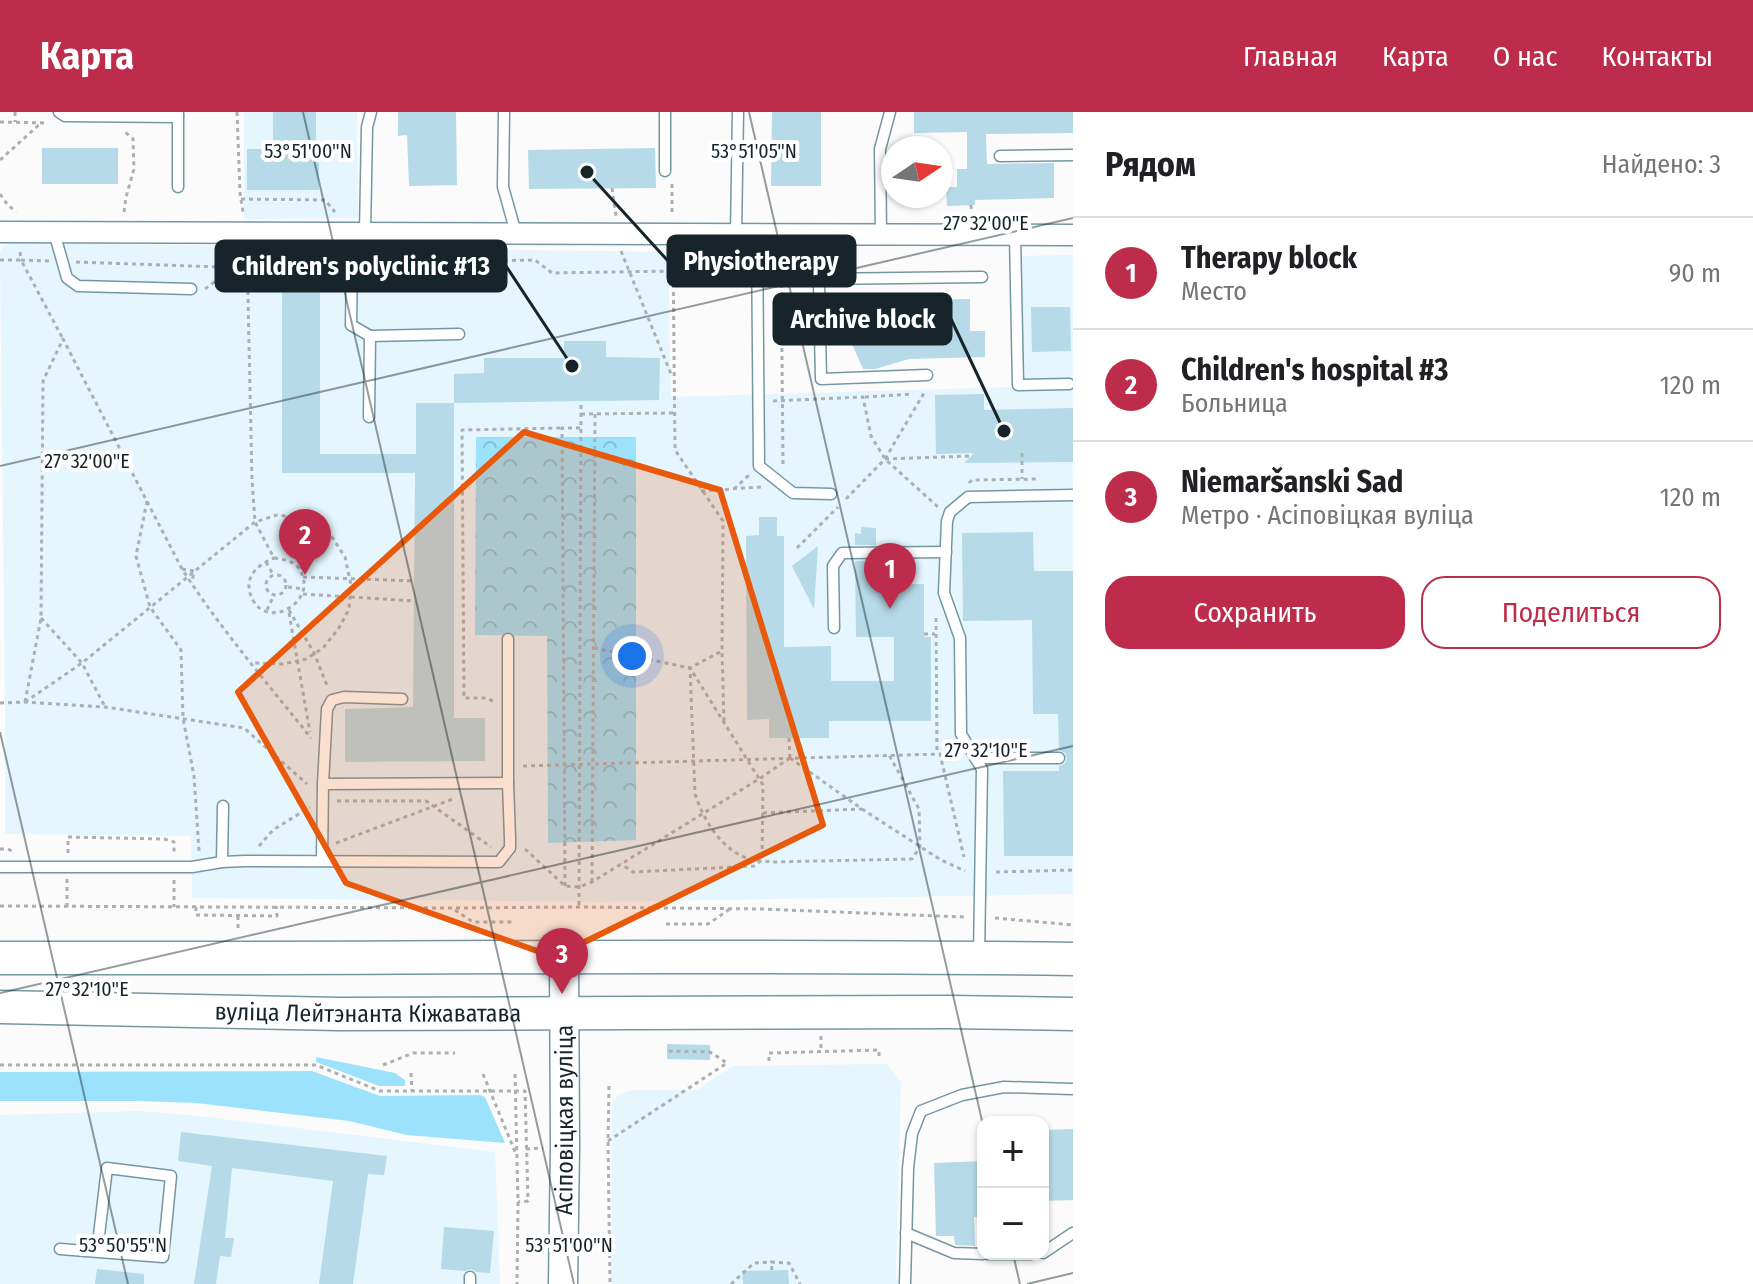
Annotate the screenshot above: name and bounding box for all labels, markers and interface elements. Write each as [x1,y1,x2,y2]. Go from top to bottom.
text: Карта [40,33,134,79]
text: Главная [1243,40,1338,73]
text: Карта [1382,40,1449,73]
text: О нас [1493,40,1558,73]
text: Контакты [1602,40,1713,73]
north arrow [881,136,953,208]
text: 53°51'00"N [264,139,352,163]
text: 53°51'05"N [711,139,797,163]
text: Рядом [1105,144,1196,185]
text: Найдено: 3 [1602,149,1721,180]
text: 27°32'00"E [943,211,1029,235]
callout: Physiotherapy [668,236,855,286]
text: Therapy block [1181,240,1357,276]
callout: Children's polyclinic #13 [216,241,506,291]
text: Physiotherapy [683,246,839,277]
text: Children's polyclinic #13 [232,251,490,282]
text: 1 [1126,258,1137,289]
text: 90 m [1669,258,1721,289]
text: Место [1181,276,1247,307]
callout: Archive block [774,294,951,344]
text: Archive block [790,304,936,335]
text: Children's hospital #3 [1181,352,1448,388]
text: 2 [1125,370,1137,401]
text: 120 m [1660,370,1721,401]
text: Больница [1181,388,1288,419]
text: 27°32'00"E [44,449,130,473]
text: Niemaršanski Sad [1181,464,1403,500]
text: 3 [1125,482,1137,513]
text: 120 m [1660,482,1721,513]
text: Метро · Асіповіцкая вуліца [1181,500,1474,531]
pin: 2 [279,509,331,575]
pin: 1 [864,543,916,609]
button: Сохранить [1105,576,1405,649]
button: Поделиться [1421,576,1721,649]
your location [612,636,652,676]
text: 27°32'10"E [944,738,1028,762]
pin: 3 [536,928,588,994]
text: 27°32'10"E [45,977,129,1001]
street label: вуліца Лейтэнанта Кіжаватава [214,997,521,1028]
street label: Асіповіцкая вуліца [550,1025,579,1215]
map controls [977,1116,1049,1260]
button: + [977,1116,1049,1188]
button: − [977,1188,1049,1260]
text: 53°50'55"N [79,1233,167,1257]
text: 53°51'00"N [525,1233,613,1257]

